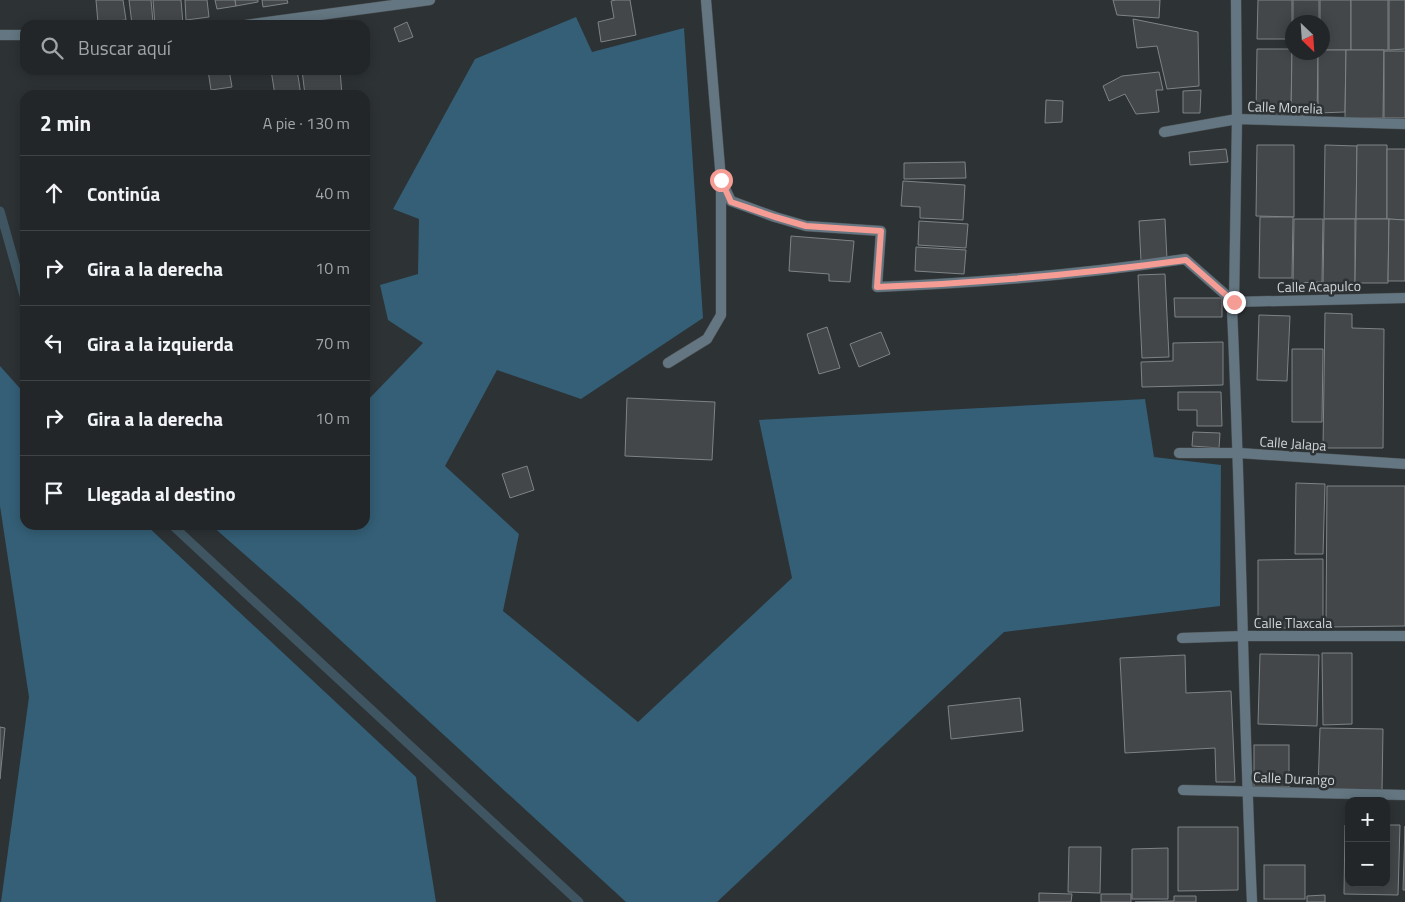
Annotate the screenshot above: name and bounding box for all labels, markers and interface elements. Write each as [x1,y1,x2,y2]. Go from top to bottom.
north arrow [1285,15,1330,60]
search box [20,20,370,75]
text: Buscar aquí [78,33,171,62]
icon: search [38,34,66,62]
street label: Calle Morelia [1247,95,1323,119]
text: 2 min [40,107,91,139]
text: A pie · 130 m [263,111,350,135]
route start [710,169,733,192]
icon: ahead [40,179,68,207]
text: Continúa [87,179,160,208]
text: 40 m [315,181,350,205]
icon: right [40,254,68,282]
text: Gira a la derecha [87,254,223,283]
text: 10 m [315,256,350,280]
street label: Calle Acapulco [1277,275,1361,297]
route end [1223,291,1246,314]
icon: left [40,329,68,357]
text: Gira a la izquierda [87,329,234,358]
text: 70 m [315,331,350,355]
icon: right [40,404,68,432]
text: Gira a la derecha [87,404,223,433]
text: 10 m [315,406,350,430]
street label: Calle Jalapa [1259,430,1327,456]
icon: arrive [40,479,68,507]
text: Llegada al destino [87,479,236,508]
street label: Calle Tlaxcala [1254,612,1332,633]
street label: Calle Durango [1253,766,1335,790]
map controls [1345,797,1390,887]
button: + [1345,797,1390,842]
button: − [1345,842,1390,887]

